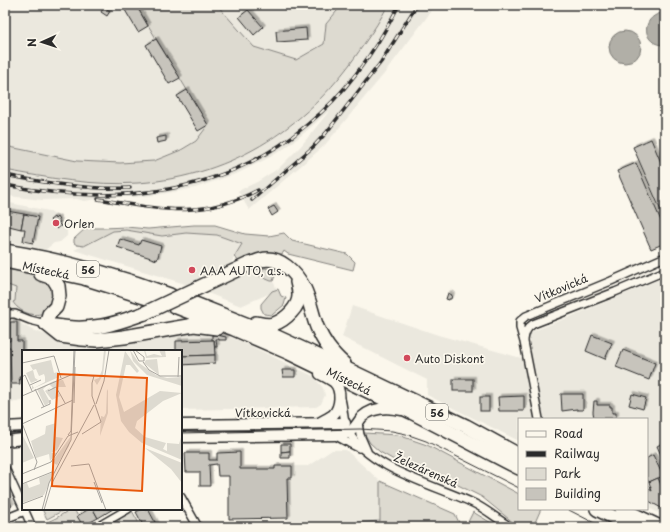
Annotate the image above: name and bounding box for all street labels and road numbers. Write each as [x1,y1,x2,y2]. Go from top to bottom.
street label: Místecká [21,257,71,283]
road number: 56 [77,261,99,277]
street label: Vítkovická [532,269,590,307]
street label: Místecká [324,363,374,399]
street label: Vítkovická [235,404,291,421]
road number: 56 [426,404,448,420]
street label: Železárenská [391,448,461,492]

